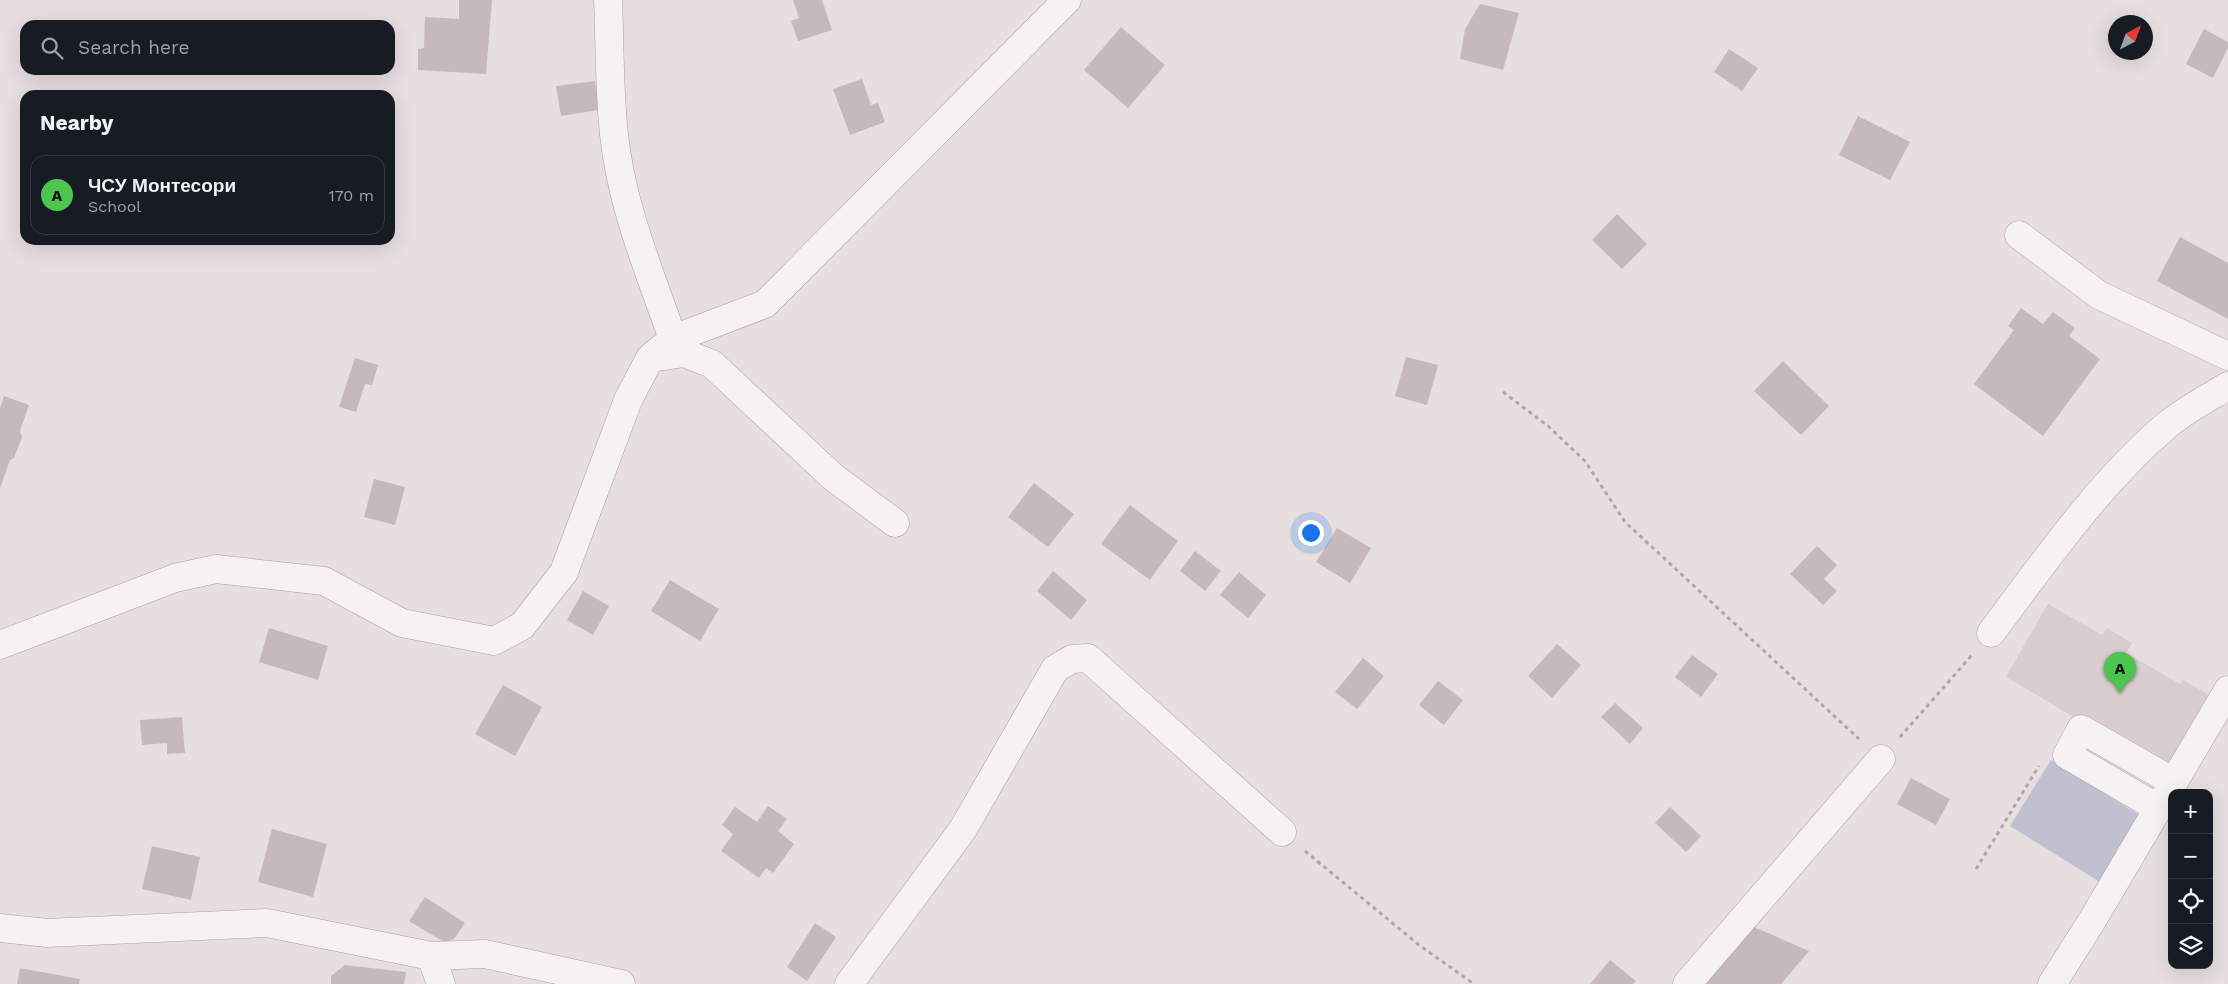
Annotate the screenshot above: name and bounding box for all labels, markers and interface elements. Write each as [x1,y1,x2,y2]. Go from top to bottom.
north arrow [2108,15,2153,60]
search box [20,20,395,75]
icon: search [38,34,66,62]
text: Search here [78,36,189,59]
text: Nearby [40,110,113,135]
text: ЧСУ Монтесори [88,174,236,197]
text: A [52,186,62,205]
text: 170 m [328,186,374,205]
text: School [88,197,141,216]
your location [1298,520,1324,546]
pin: A [2104,652,2136,693]
map controls [2168,789,2213,969]
button: + [2168,789,2213,834]
button: − [2168,834,2213,879]
button: locate [2168,879,2213,924]
button: layers [2168,924,2213,969]

